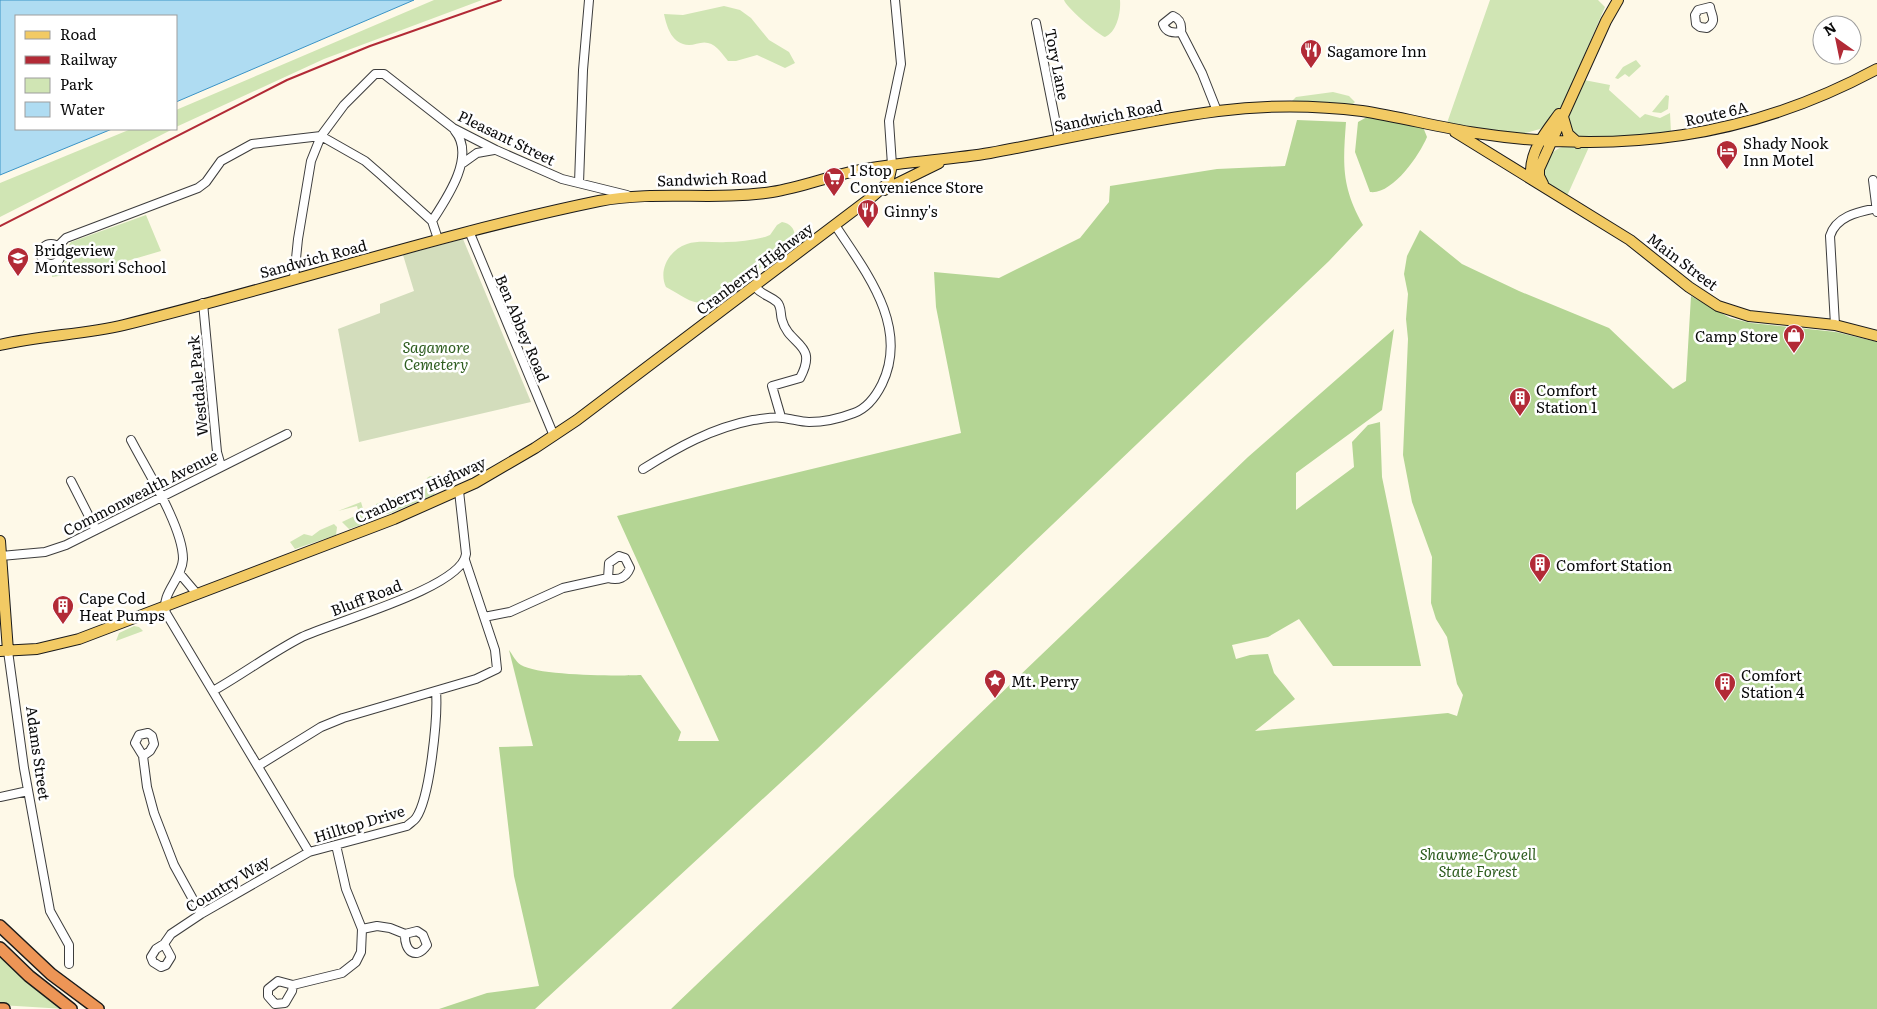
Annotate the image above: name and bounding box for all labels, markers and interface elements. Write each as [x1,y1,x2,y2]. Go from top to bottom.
legend [15,15,178,130]
north arrow [1812,15,1862,65]
text: N [1819,17,1840,40]
text: Road [60,22,96,45]
street label: Tory Lane [1040,26,1076,102]
restaurant icon: Sagamore Inn [1299,38,1323,69]
place label: Sagamore Inn [1327,39,1427,62]
text: Railway [60,47,118,70]
text: Park [60,72,94,95]
street label: Sandwich Road [1052,93,1164,137]
street label: Route 6A [1682,95,1750,131]
text: Water [60,97,105,120]
street label: Pleasant Street [454,103,560,171]
place label: Shady Nook Inn Motel [1743,131,1829,171]
hotel icon: Shady Nook Inn Motel [1715,139,1739,170]
place label: 1 Stop Convenience Store [850,158,984,198]
street label: Sandwich Road [657,165,767,191]
supermarket icon: 1 Stop Convenience Store [822,166,846,197]
restaurant icon: Ginny's [856,198,880,229]
place label: Ginny's [884,199,938,222]
street label: Cranberry Highway [691,216,818,320]
street label: Main Street [1643,227,1723,295]
street label: Sandwich Road [257,233,369,283]
place label: Bridgeview Montessori School [34,238,166,278]
school or university icon: Bridgeview Montessori School [6,246,30,277]
street label: Ben Abbey Road [490,271,556,385]
shop icon: Camp Store [1782,323,1806,354]
place label: Camp Store [1695,324,1778,347]
street label: Westdale Park [181,334,213,437]
park label: Sagamore Cemetery [402,335,470,375]
place label: Comfort Station 1 [1536,378,1597,418]
building icon: Comfort Station 1 [1508,386,1532,417]
street label: Commonwealth Avenue [59,443,222,541]
street label: Cranberry Highway [351,450,490,528]
building icon: Comfort Station [1528,552,1552,583]
place label: Comfort Station [1556,553,1672,576]
street label: Bluff Road [327,573,405,621]
place label: Cape Cod Heat Pumps [79,586,165,626]
building icon: Cape Cod Heat Pumps [51,594,75,625]
place label: Comfort Station 4 [1741,663,1804,703]
place icon: Mt. Perry [983,668,1007,699]
place label: Mt. Perry [1011,669,1079,692]
building icon: Comfort Station 4 [1713,671,1737,702]
street label: Adams Street [21,704,57,802]
street label: Hilltop Drive [311,798,407,848]
park label: Shawme-Crowell State Forest [1420,842,1537,882]
street label: Country Way [180,849,274,917]

